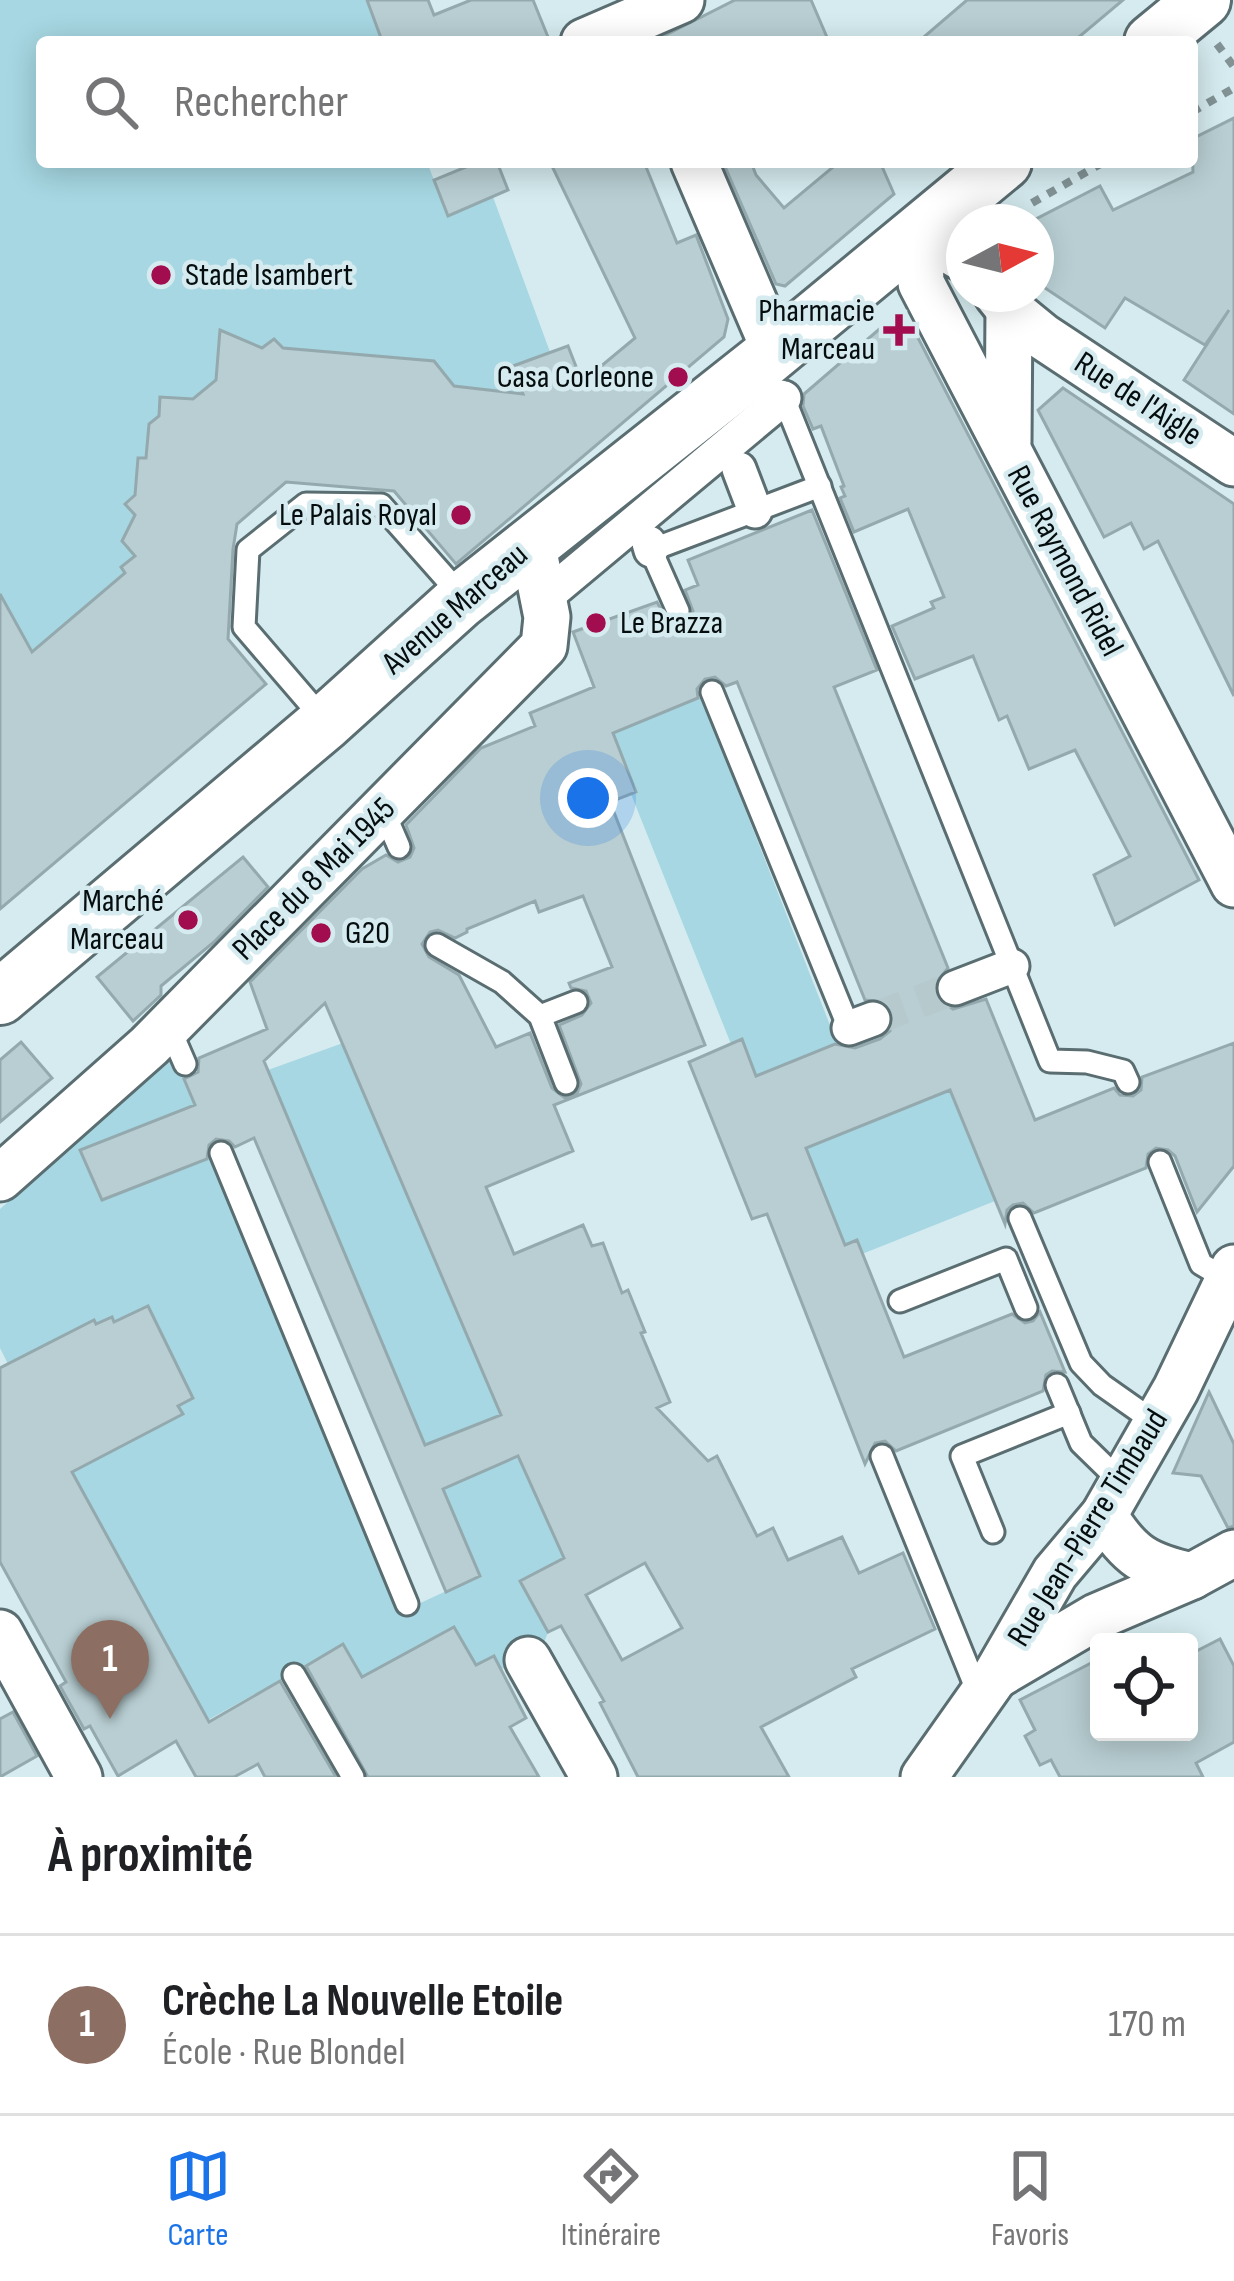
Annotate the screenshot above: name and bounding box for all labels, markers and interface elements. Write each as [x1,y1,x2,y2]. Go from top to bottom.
search box [36,36,1198,168]
icon: search [78,69,144,135]
text: Rechercher [174,75,348,130]
north arrow [946,204,1054,312]
place label: Stade Isambert [185,255,353,295]
marker: Stade Isambert [148,262,174,288]
place label: Pharmacie Marceau [758,291,875,369]
marker: Pharmacie Marceau [886,317,912,343]
street label: Rue de l'Aigle [1067,343,1209,455]
place label: Casa Corleone [497,357,654,397]
marker: Casa Corleone [665,364,691,390]
street label: Rue Raymond Ridel [998,459,1132,663]
place label: Le Palais Royal [279,495,437,535]
marker: Le Palais Royal [448,502,474,528]
street label: Avenue Marceau [373,535,536,684]
place label: Le Brazza [620,603,723,643]
marker: Le Brazza [583,610,609,636]
your location [558,768,618,828]
street label: Place du 8 Mai 1945 [224,789,404,969]
place label: Marché Marceau [70,881,164,959]
marker: Marché Marceau [175,907,201,933]
place label: G20 [345,913,390,953]
marker: G20 [308,920,334,946]
street label: Rue Jean-Pierre Timbaud [999,1402,1177,1654]
pin: 1 [71,1620,149,1719]
map controls [1090,1633,1198,1741]
button: locate [1090,1633,1198,1741]
text: À proximité [48,1825,253,1886]
text: Crèche La Nouvelle Etoile [162,1974,563,2029]
text: 1 [79,2001,95,2048]
text: 170 m [1108,2001,1186,2048]
text: École · Rue Blondel [162,2029,405,2076]
tab: Carte [165,2143,231,2255]
tab: Itinéraire [561,2143,661,2255]
tab: Favoris [991,2143,1069,2255]

